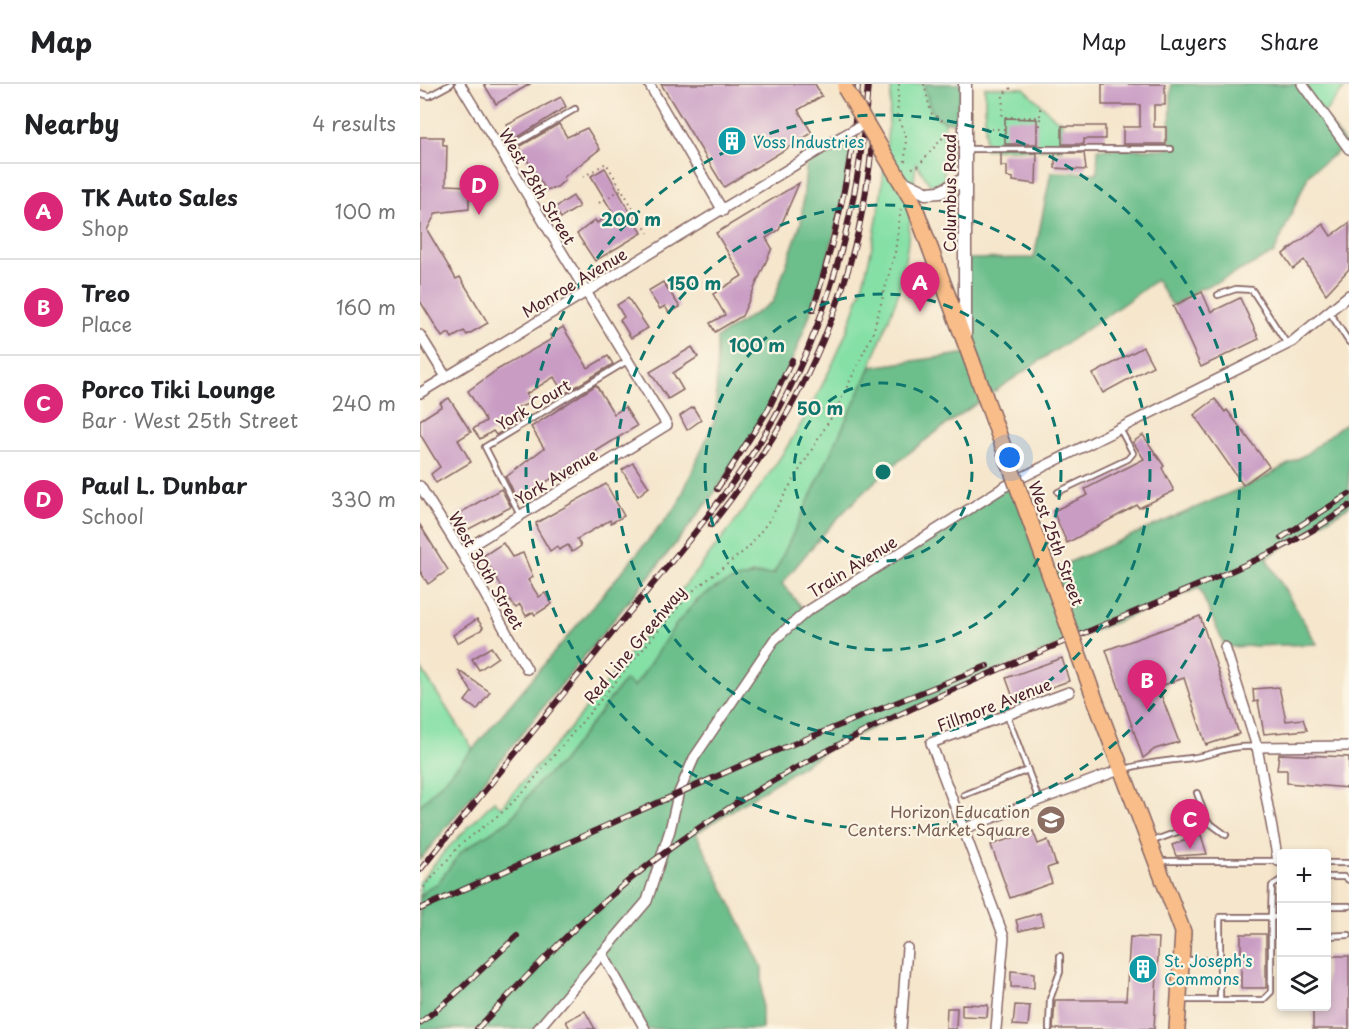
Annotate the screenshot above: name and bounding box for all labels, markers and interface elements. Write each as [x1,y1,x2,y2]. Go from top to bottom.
text: Map [30,20,92,63]
text: Map [1082,25,1126,57]
text: Layers [1159,25,1227,57]
text: Share [1260,25,1319,57]
text: Nearby [24,104,119,143]
text: 4 results [312,108,396,138]
street label: West 28th Street [494,123,583,249]
building icon: Voss Industries [716,125,748,157]
place label: Voss Industries [753,129,864,153]
street label: Columbus Road [937,134,961,252]
pin: D [460,166,498,215]
text: TK Auto Sales [81,180,238,213]
text: A [36,196,51,226]
text: 100 m [335,196,396,226]
text: 200 m [601,205,661,232]
text: Shop [81,213,129,243]
street label: Monroe Avenue [517,241,631,323]
pin: A [900,262,940,312]
text: 150 m [667,269,721,296]
text: Treo [81,276,130,309]
text: B [37,292,50,322]
text: 160 m [336,292,396,322]
text: Place [81,309,132,339]
text: 100 m [729,331,785,358]
text: Porco Tiki Lounge [81,372,275,405]
street label: York Court [491,372,575,436]
text: C [36,388,51,418]
text: 240 m [331,388,396,418]
text: 50 m [797,394,843,421]
text: Bar · West 25th Street [81,405,298,435]
street label: York Avenue [510,442,602,510]
your location [995,443,1024,472]
centre of rings [873,462,893,482]
text: Paul L. Dunbar [81,468,247,501]
street label: West 25th Street [1023,477,1091,609]
text: D [36,484,51,514]
text: 330 m [330,484,396,514]
text: School [81,501,144,531]
street label: West 30th Street [443,506,531,634]
street label: Train Avenue [803,529,901,603]
street label: Red Line Greenway [577,580,691,708]
pin: B [1128,660,1166,710]
street label: Fillmore Avenue [933,671,1055,737]
place label: Horizon Education Centers: Market Square [847,799,1030,841]
pin: C [1170,800,1210,849]
school or university icon: Horizon Education Centers: Market Square [1035,804,1067,836]
map controls [1277,849,1331,1011]
button: + [1277,849,1331,903]
button: − [1277,903,1331,957]
place label: St. Joseph's Commons [1164,948,1253,990]
building icon: St. Joseph's Commons [1127,953,1159,985]
button: layers [1277,957,1331,1011]

